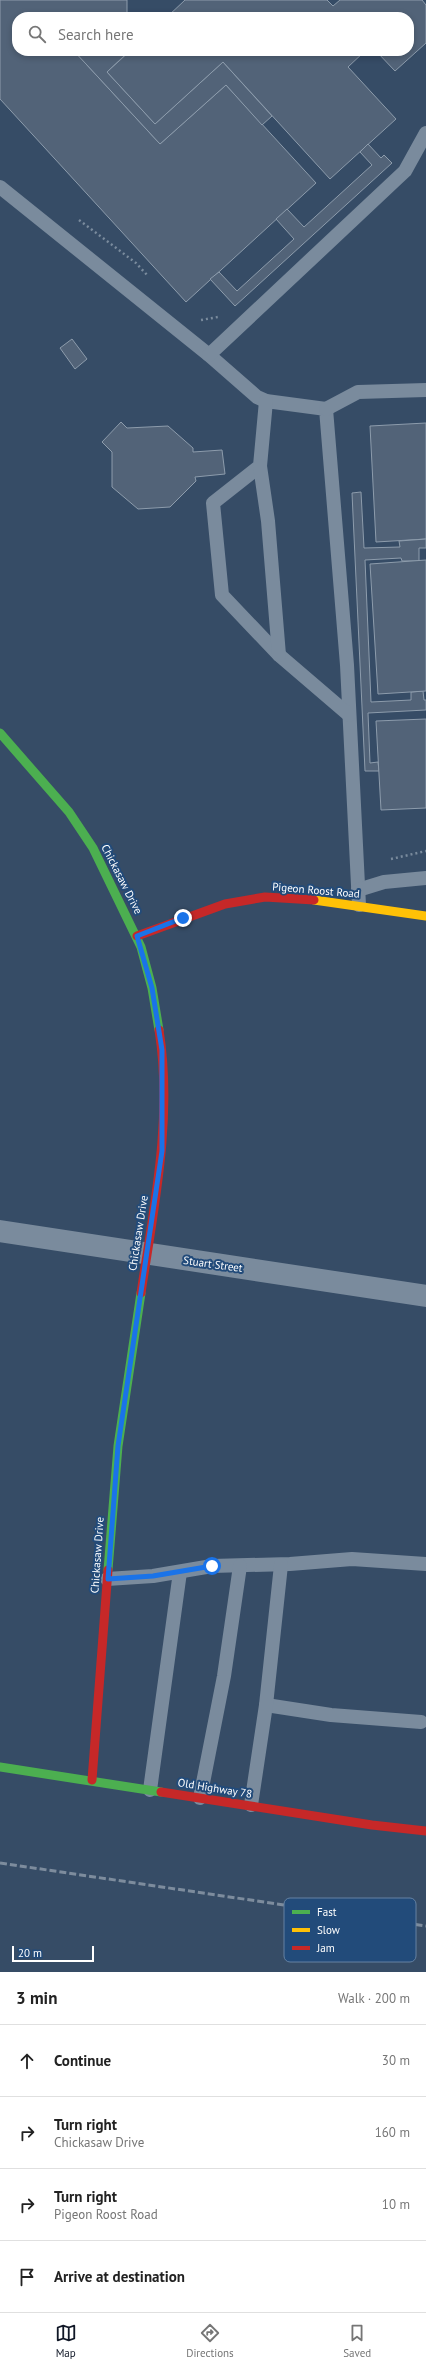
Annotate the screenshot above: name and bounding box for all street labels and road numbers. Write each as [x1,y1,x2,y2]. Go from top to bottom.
street label: Chickasaw Drive [98,842,146,917]
street label: Pigeon Roost Road [272,879,360,901]
street label: Chickasaw Drive [125,1194,151,1272]
street label: Stuart Street [182,1253,244,1275]
street label: Chickasaw Drive [87,1516,107,1594]
street label: Old Highway 78 [177,1775,253,1801]

